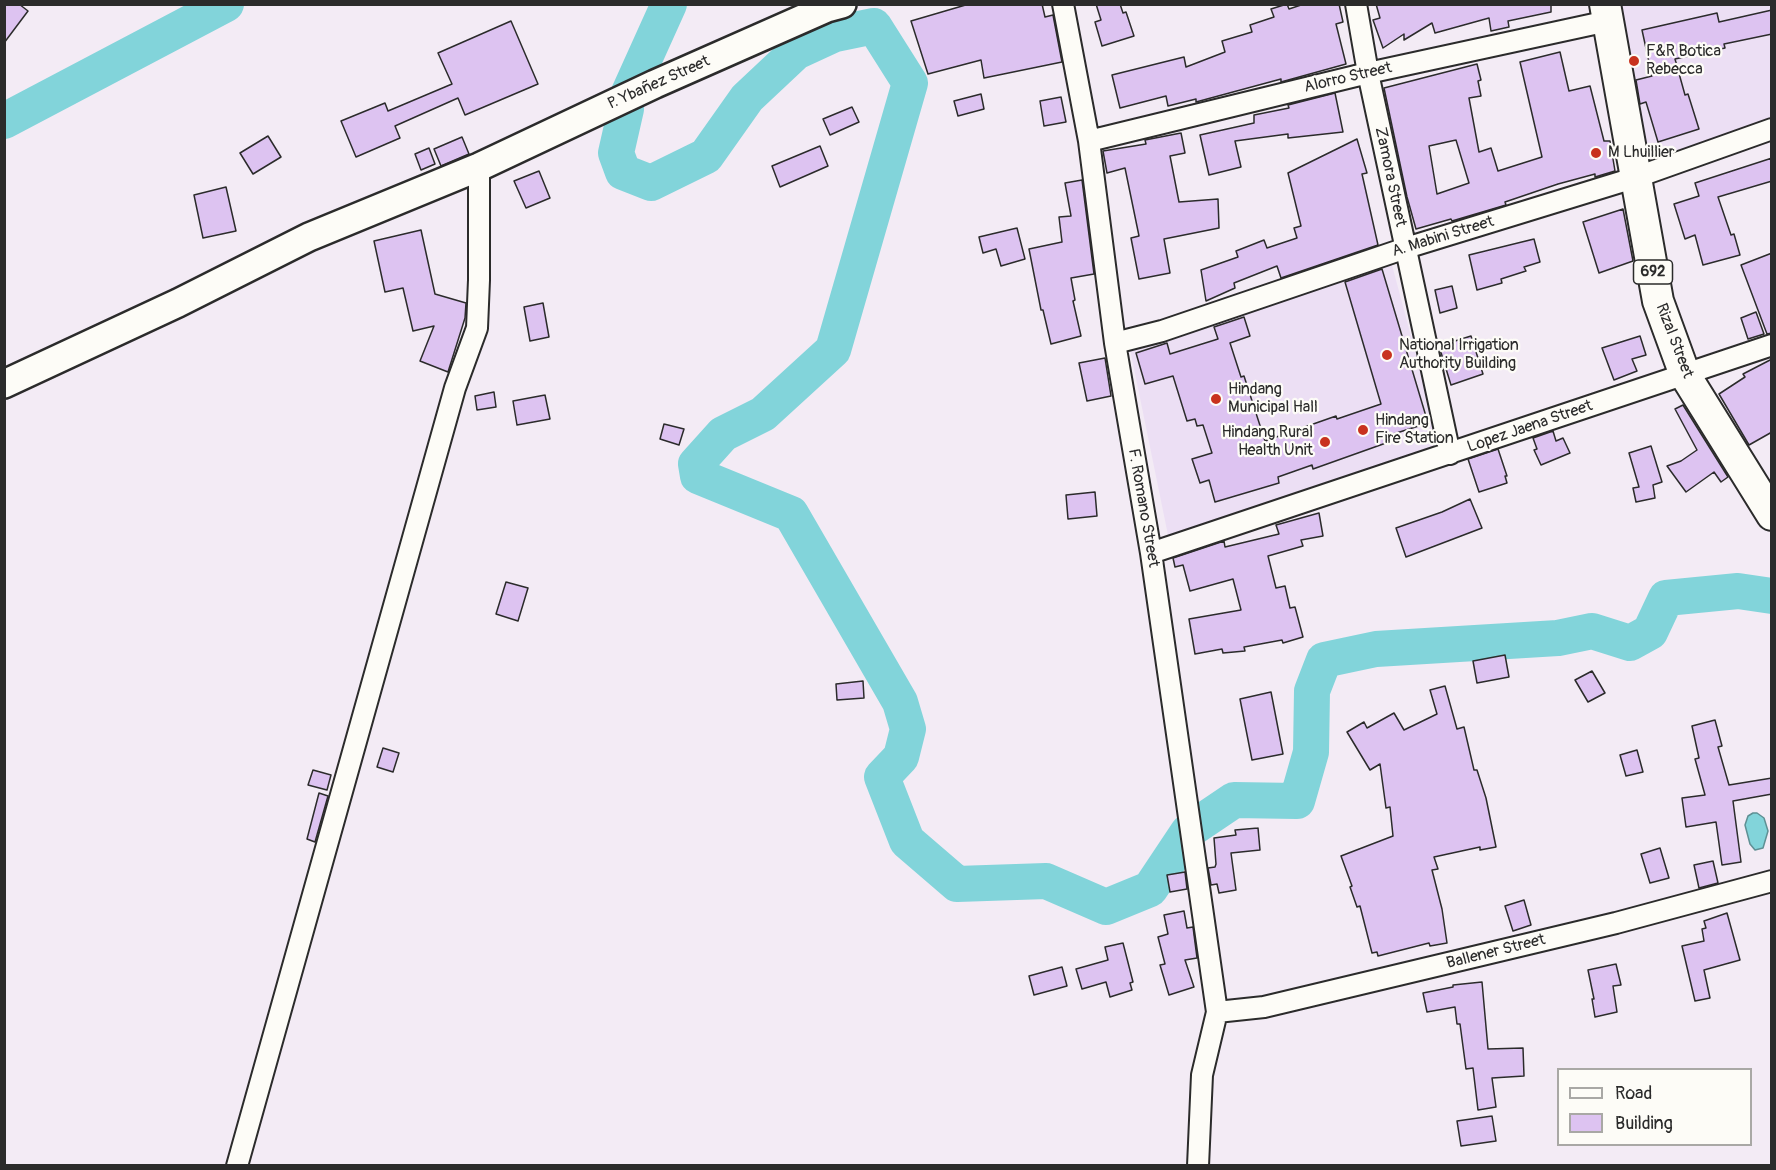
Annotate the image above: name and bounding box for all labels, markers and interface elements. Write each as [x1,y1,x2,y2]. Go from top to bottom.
place label: F&R Botica Rebecca [1646,42,1721,80]
street label: P. Ybañez Street [605,52,713,114]
marker: F&R Botica Rebecca [1627,54,1641,68]
street label: Alorro Street [1302,59,1394,97]
street label: Zamora Street [1370,126,1410,228]
place label: M Lhuillier [1608,143,1674,163]
marker: M Lhuillier [1589,146,1603,160]
street label: A. Mabini Street [1390,212,1496,262]
road number: 692 [1634,260,1672,284]
street label: Rizal Street [1651,301,1697,381]
place label: National Irrigation Authority Building [1399,336,1519,374]
marker: National Irrigation Authority Building [1380,348,1394,362]
place label: Hindang Municipal Hall [1228,380,1318,418]
marker: Hindang Municipal Hall [1209,392,1223,406]
street label: Lopez Jaena Street [1465,397,1595,457]
place label: Hindang Fire Station [1375,411,1454,449]
place label: Hindang Rural Health Unit [1221,423,1313,461]
marker: Hindang Fire Station [1356,423,1370,437]
marker: Hindang Rural Health Unit [1318,435,1332,449]
street label: F. Romano Street [1123,447,1163,569]
street label: Ballener Street [1445,930,1547,974]
legend [1557,1068,1752,1146]
text: Road [1615,1082,1652,1105]
text: Building [1615,1112,1673,1135]

